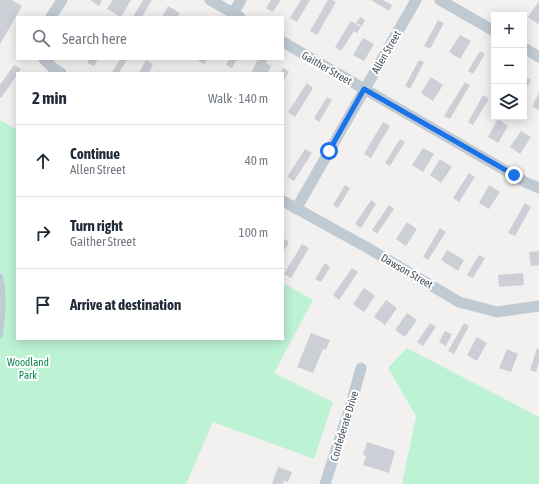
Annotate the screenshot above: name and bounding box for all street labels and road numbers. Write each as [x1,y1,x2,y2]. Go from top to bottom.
street label: Allen Street [369,29,403,75]
street label: Gaither Street [300,49,354,87]
street label: Dawson Street [379,251,435,291]
street label: Confederate Drive [328,389,360,463]

